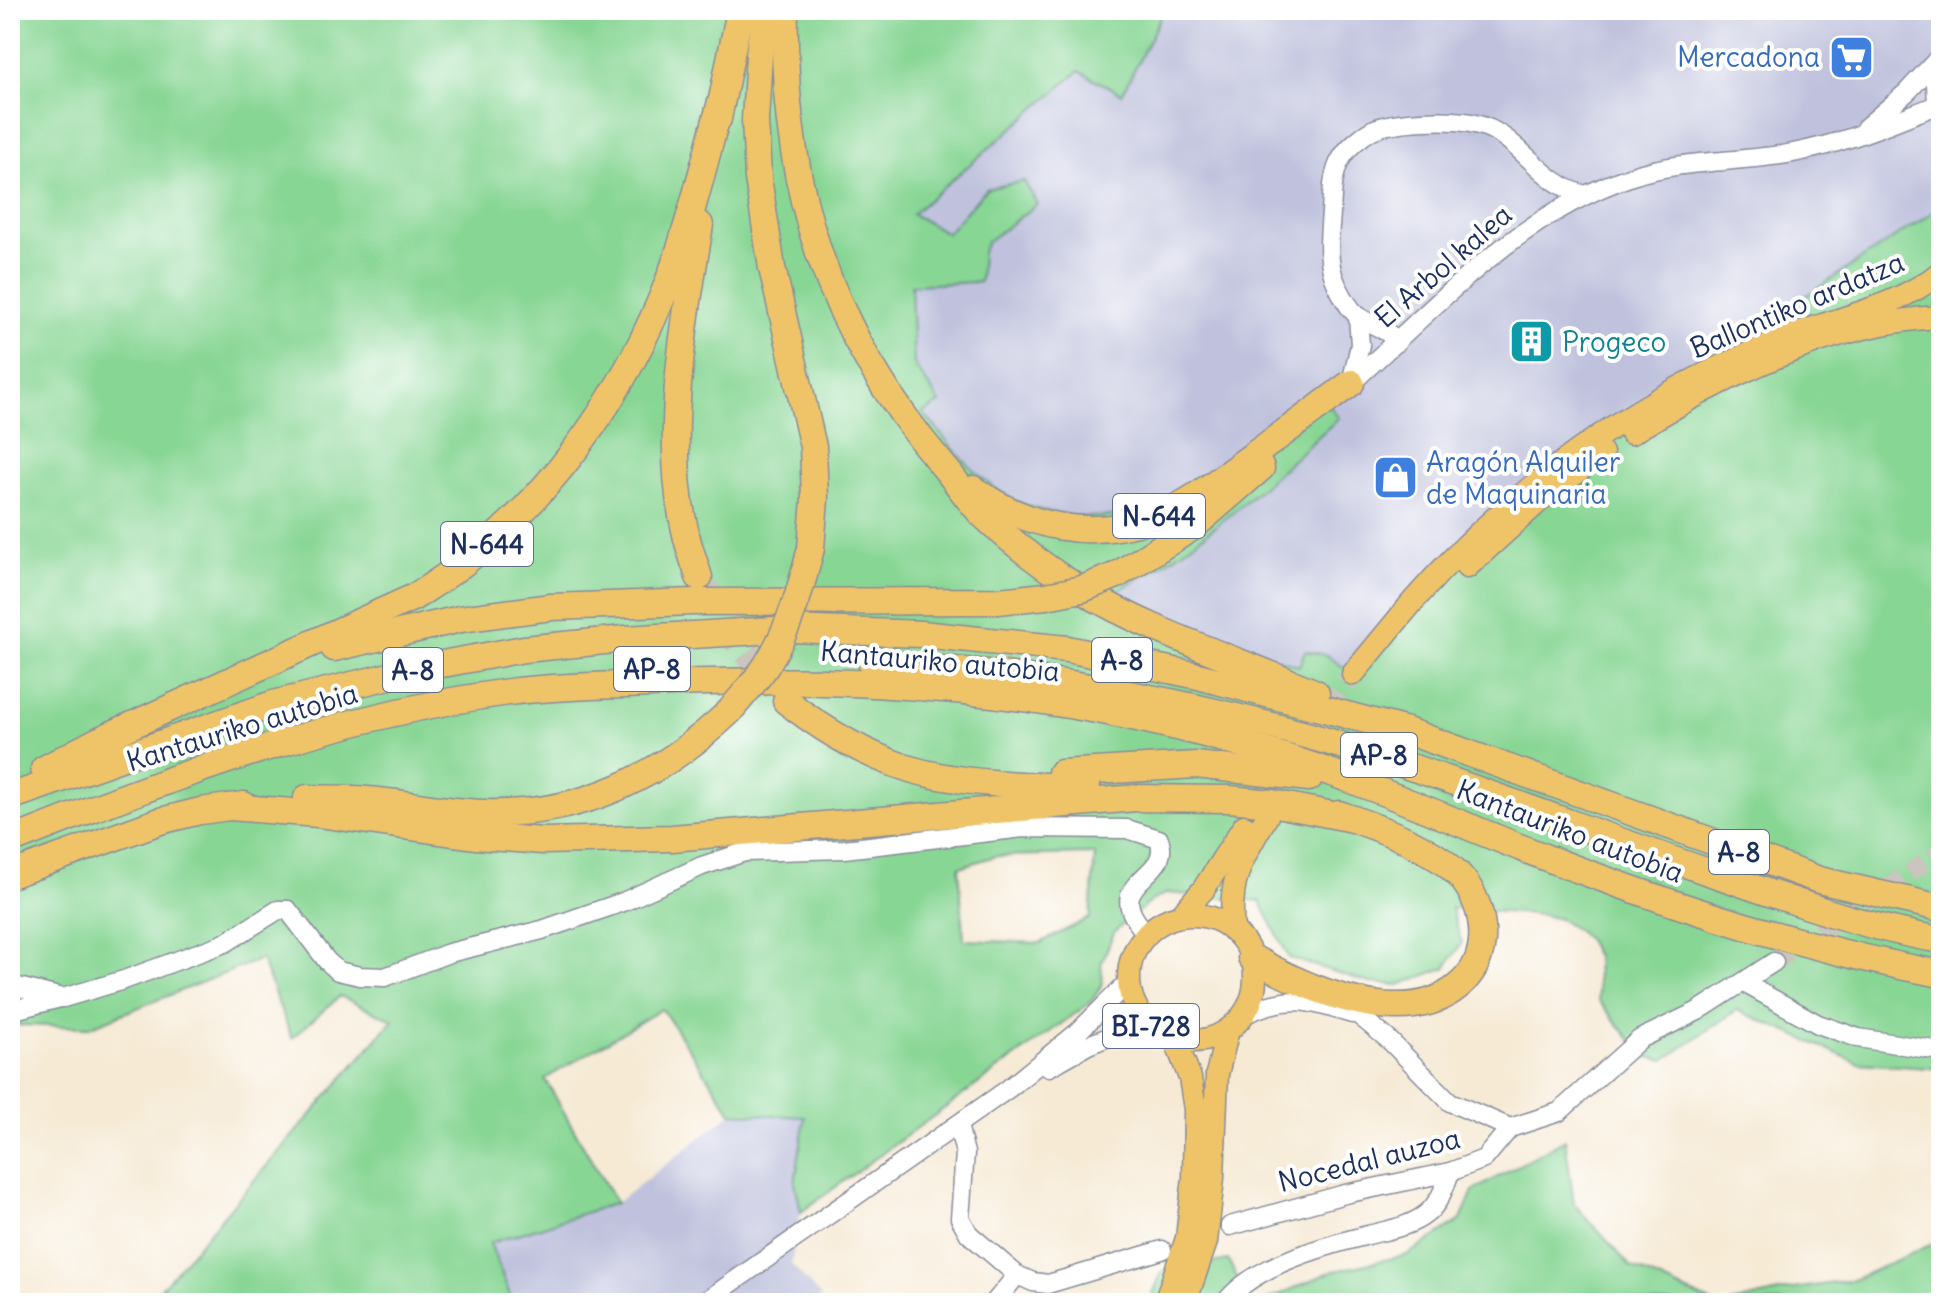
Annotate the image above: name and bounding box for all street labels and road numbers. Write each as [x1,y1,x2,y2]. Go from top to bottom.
street label: El Arbol kalea [1367,197,1519,335]
street label: Ballontiko ardatza [1685,244,1909,366]
road number: N-644 [1113,494,1205,538]
road number: N-644 [441,522,533,566]
street label: Kantauriko autobia [819,633,1061,689]
road number: A-8 [1092,638,1152,682]
road number: AP-8 [614,647,690,691]
road number: A-8 [383,648,443,692]
street label: Kantauriko autobia [122,675,362,779]
road number: AP-8 [1341,733,1417,777]
street label: Kantauriko autobia [1452,771,1688,891]
road number: A-8 [1709,830,1769,874]
road number: BI-728 [1103,1004,1199,1048]
street label: Nocedal auzoa [1274,1120,1464,1200]

